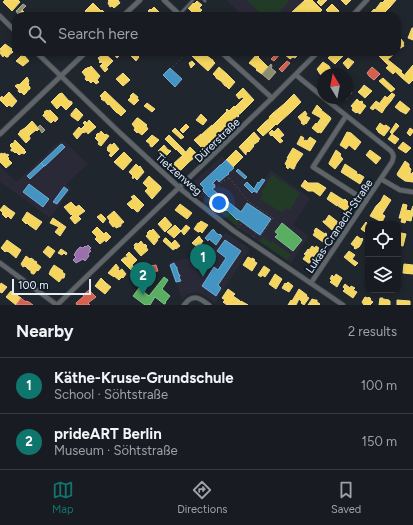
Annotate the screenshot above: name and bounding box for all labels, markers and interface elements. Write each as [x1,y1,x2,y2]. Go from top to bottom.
search box [12,12,401,56]
icon: search [26,23,48,45]
text: Search here [58,25,138,43]
north arrow [317,68,353,104]
street label: Dürerstraße [192,116,243,165]
street label: Tietzenweg [153,151,205,198]
street label: Lukas-Cranach-Straße [303,177,376,276]
your location [209,193,229,213]
map controls [365,221,401,293]
button: locate [365,221,401,257]
pin: 1 [190,244,216,277]
button: layers [365,257,401,293]
pin: 2 [130,262,156,295]
scale bar [12,277,91,296]
text: 100 m [18,279,49,292]
text: Nearby [16,321,74,341]
text: 2 results [348,324,397,339]
text: Käthe-Kruse-Grundschule [54,369,233,387]
text: 1 [26,378,32,393]
text: 100 m [361,378,397,393]
text: School · Söhtstraße [54,387,168,402]
text: prideART Berlin [54,425,162,443]
text: 2 [25,434,33,449]
text: 150 m [362,434,397,449]
text: Museum · Söhtstraße [54,443,178,458]
tab: Map [52,479,74,516]
tab: Directions [177,479,227,516]
tab: Saved [331,479,361,516]

